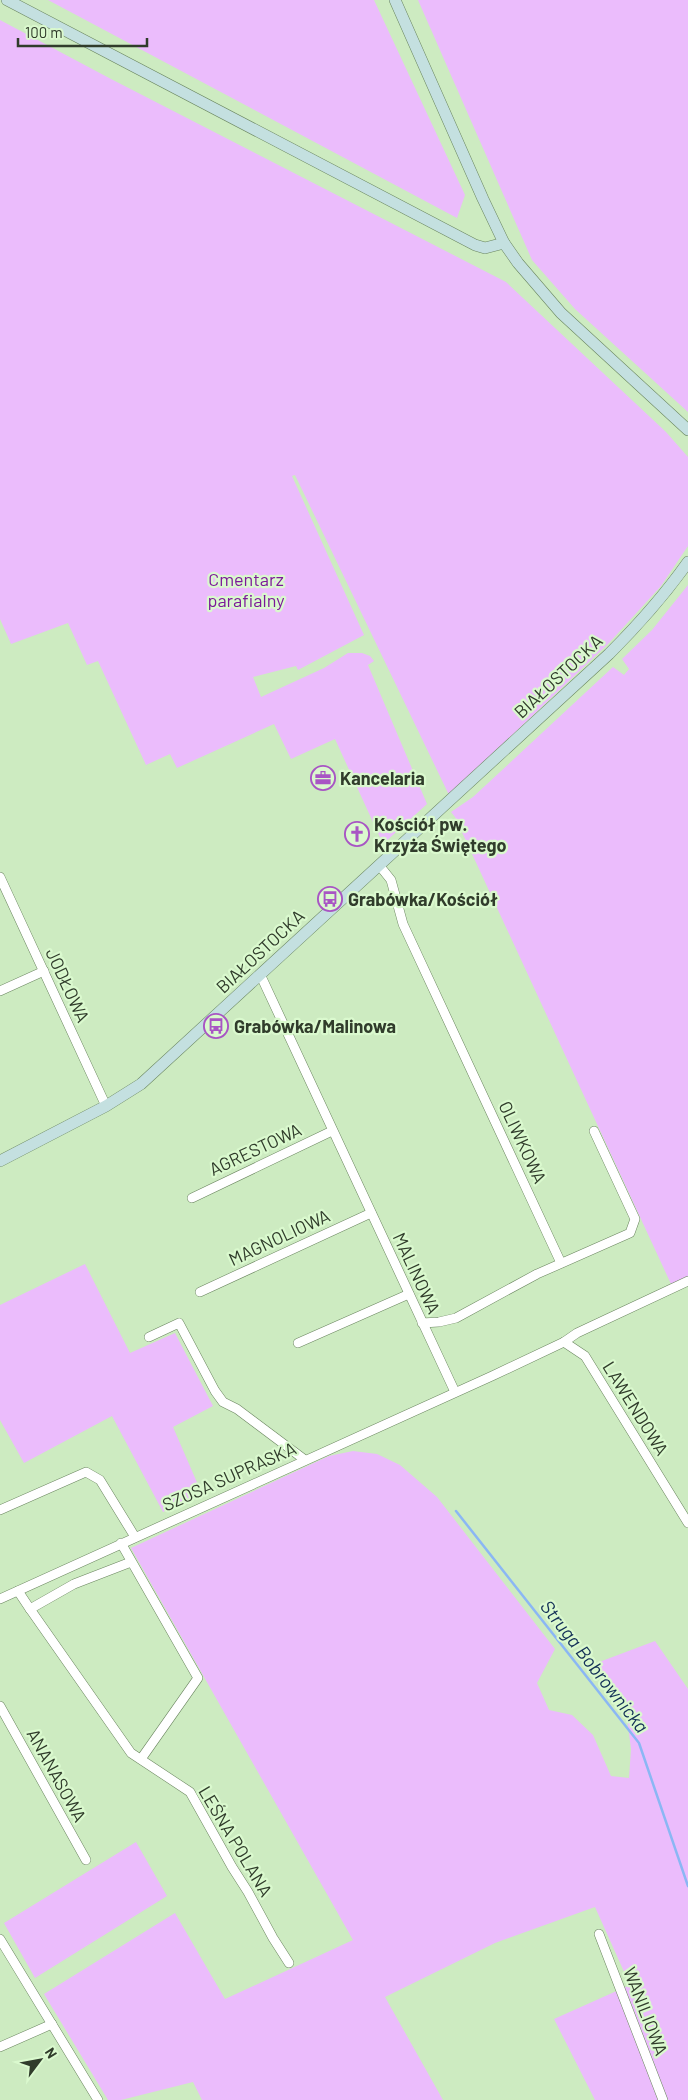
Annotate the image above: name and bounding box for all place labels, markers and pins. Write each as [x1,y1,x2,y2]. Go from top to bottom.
office icon: Kancelaria [310,765,336,791]
place label: Kancelaria [340,767,425,789]
place label: Kościół pw. Krzyża Świętego [374,813,507,856]
church icon: Kościół pw. Krzyża Świętego [344,821,370,847]
bus stop icon: Grabówka/Kościół [317,886,343,912]
place label: Grabówka/Kościół [348,888,498,910]
bus stop icon: Grabówka/Malinowa [203,1013,229,1039]
place label: Grabówka/Malinowa [234,1015,396,1037]

